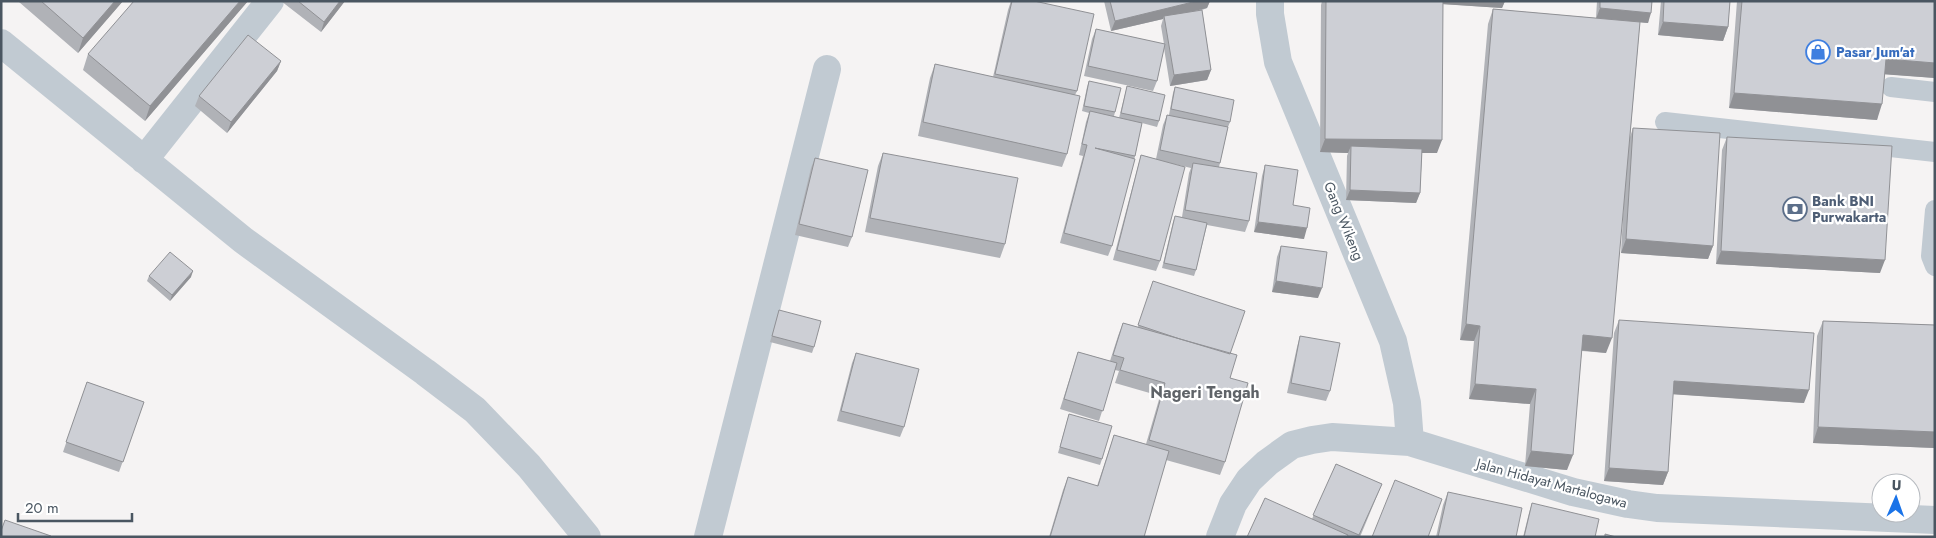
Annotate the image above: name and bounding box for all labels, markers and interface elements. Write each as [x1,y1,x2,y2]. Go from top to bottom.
shop icon: Pasar Jum'at [1805,39,1831,65]
place label: Pasar Jum'at [1836,42,1915,62]
street label: Gang Wikeng [1319,179,1369,263]
place label: Bank BNI Purwakarta [1812,191,1886,227]
bank icon: Bank BNI Purwakarta [1782,196,1808,222]
district label: Nageri Tengah [1150,381,1260,404]
street label: Jalan Hidayat Martalogawa [1473,453,1629,513]
north arrow [1871,473,1921,523]
text: U [1891,475,1902,495]
scale bar [18,490,131,522]
text: 20 m [25,497,59,519]

